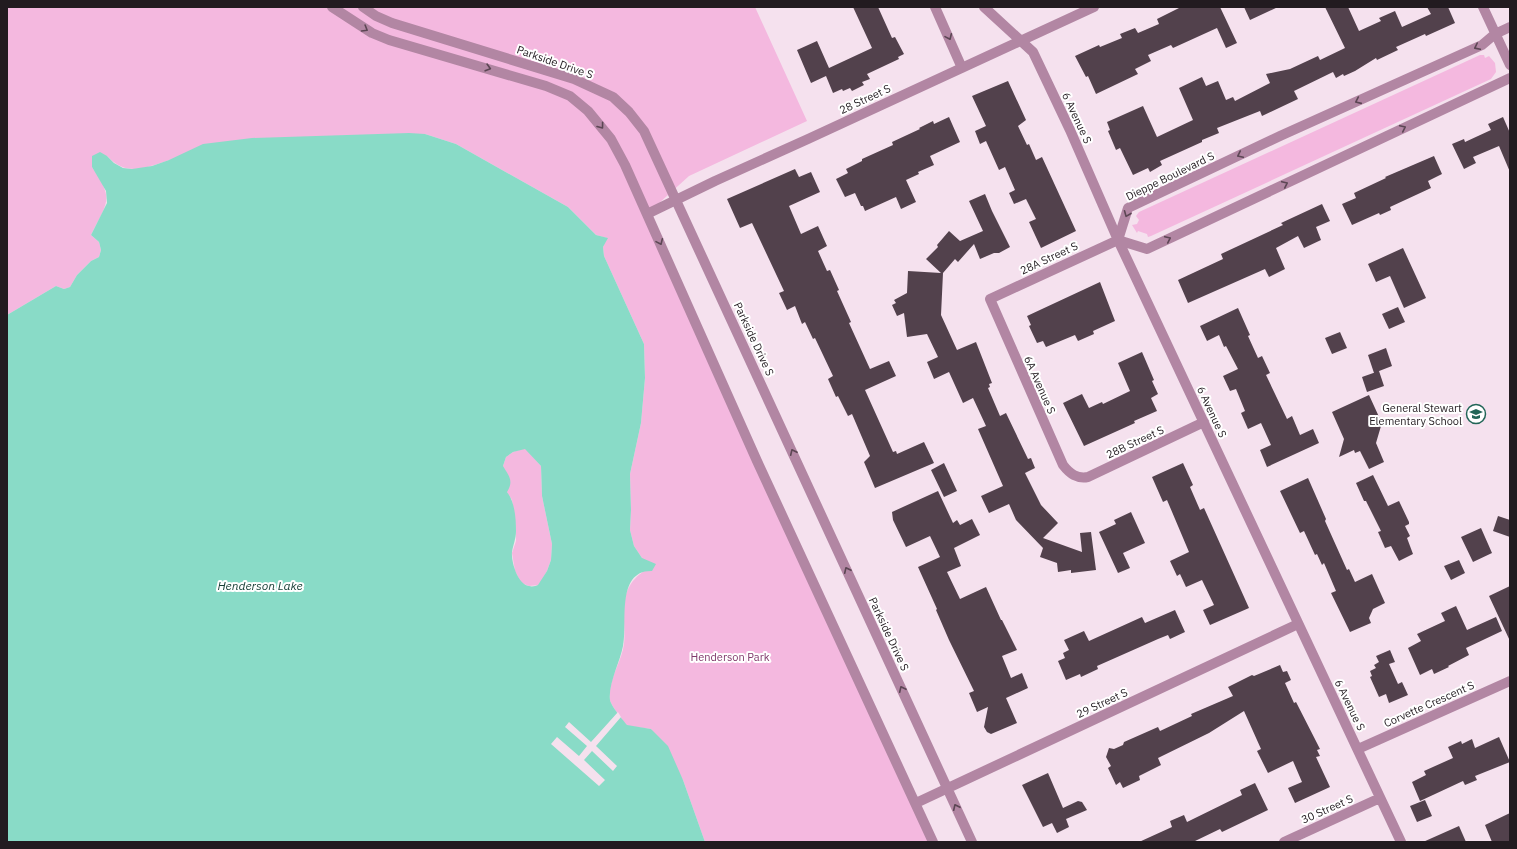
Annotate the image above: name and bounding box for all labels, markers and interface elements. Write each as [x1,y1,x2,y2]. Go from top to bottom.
one-way arrow [361,24,368,31]
one-way arrow [944,34,952,41]
street label: Parkside Drive S [515,42,595,82]
one-way arrow [1474,42,1481,50]
one-way arrow [485,63,492,72]
street label: 28 Street S [837,81,893,117]
street label: 6 Avenue S [1059,90,1095,146]
one-way arrow [1355,96,1363,104]
one-way arrow [596,122,604,129]
one-way arrow [1399,125,1406,133]
street label: Dieppe Boulevard S [1124,149,1216,203]
one-way arrow [1237,150,1245,158]
one-way arrow [1281,181,1289,189]
one-way arrow [1123,210,1131,217]
one-way arrow [1163,236,1171,244]
one-way arrow [655,237,663,245]
street label: 28A Street S [1018,239,1080,277]
street label: Parkside Drive S [731,300,777,378]
street label: 6A Avenue S [1021,354,1059,416]
street label: 6 Avenue S [1194,384,1230,440]
place label: General Stewart Elementary School [1369,401,1462,428]
school or university icon: General Stewart Elementary School [1465,403,1487,425]
street label: 28B Street S [1104,423,1166,461]
one-way arrow [790,449,798,457]
one-way arrow [844,567,852,575]
water label: Henderson Lake [217,578,303,593]
street label: Parkside Drive S [866,595,912,673]
park label: Henderson Park [690,650,770,664]
street label: 6 Avenue S [1332,677,1368,733]
street label: Corvette Crescent S [1382,678,1476,730]
one-way arrow [899,685,907,693]
street label: 29 Street S [1074,685,1130,721]
street label: 30 Street S [1299,791,1355,827]
one-way arrow [953,803,961,811]

